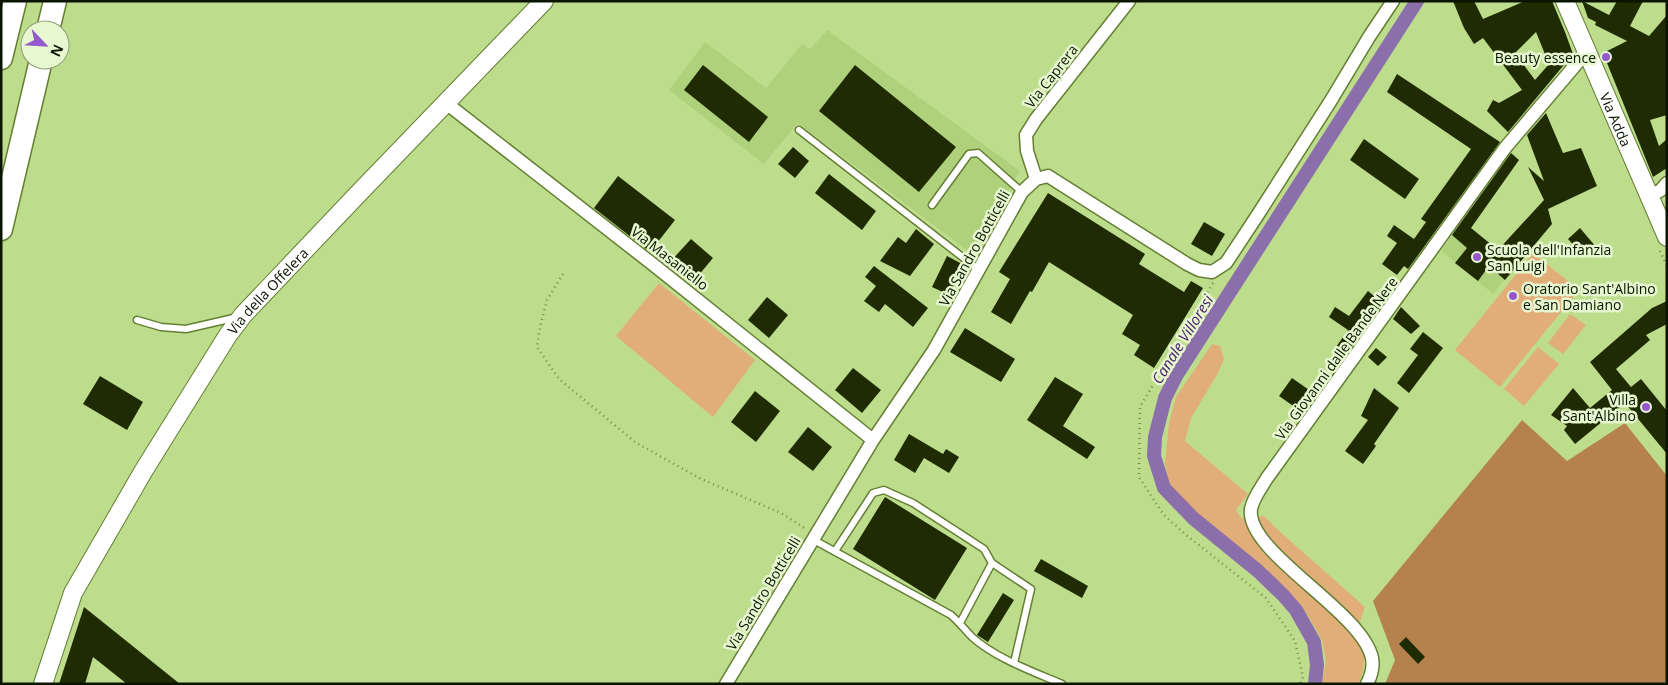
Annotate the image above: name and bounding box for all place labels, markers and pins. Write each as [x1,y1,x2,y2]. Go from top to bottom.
place label: Beauty essence [1495,48,1596,67]
marker: Beauty essence [1600,51,1612,63]
place label: Scuola dell'Infanzia San Luigi [1487,240,1611,275]
marker: Scuola dell'Infanzia San Luigi [1471,251,1483,263]
place label: Oratorio Sant'Albino e San Damiano [1523,279,1656,314]
marker: Oratorio Sant'Albino e San Damiano [1507,290,1519,302]
place label: Villa Sant'Albino [1562,390,1636,425]
marker: Villa Sant'Albino [1640,401,1652,413]

